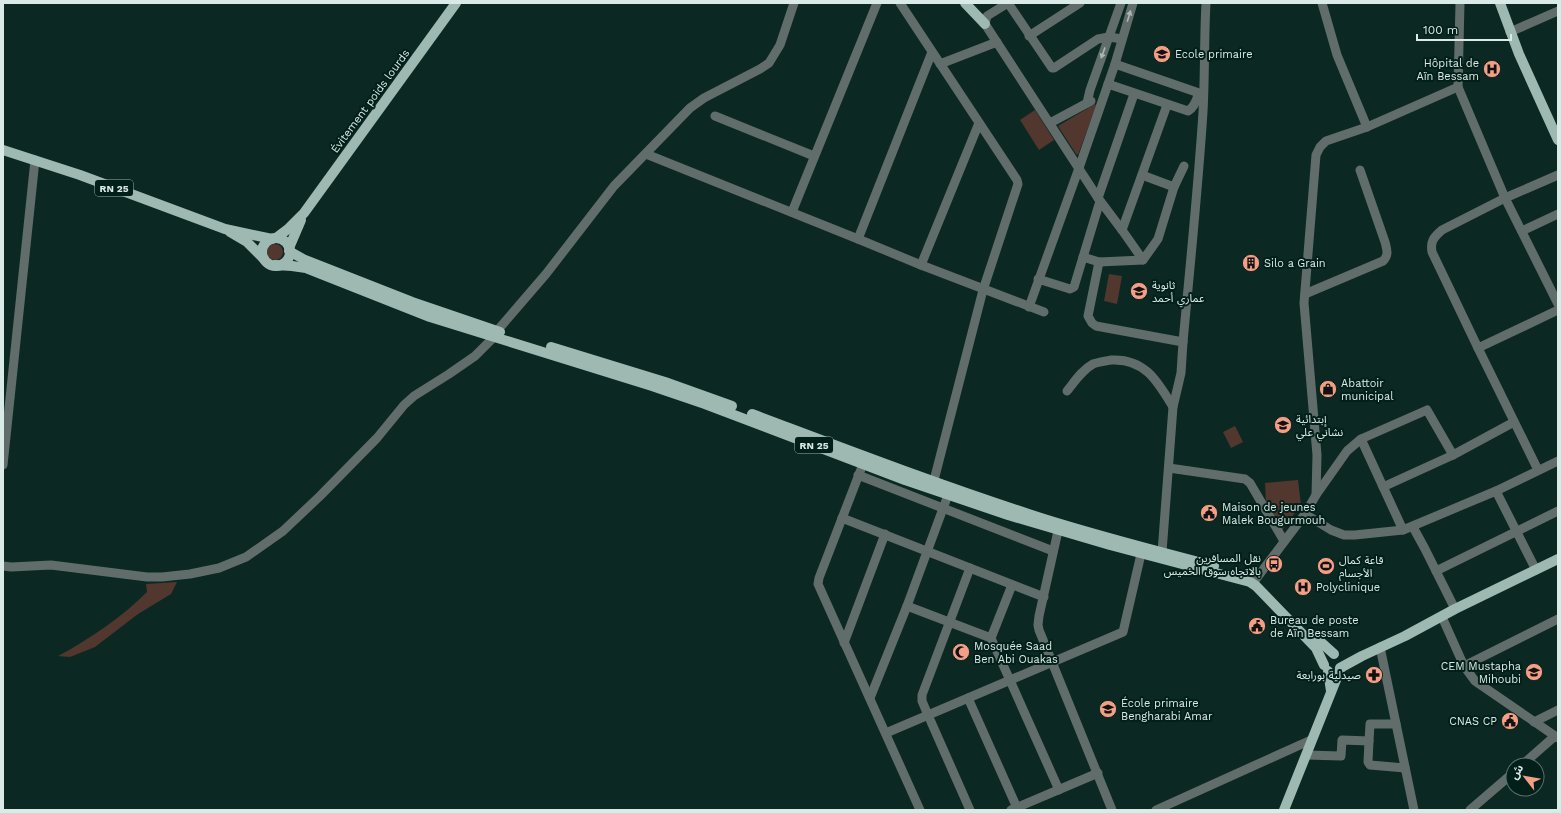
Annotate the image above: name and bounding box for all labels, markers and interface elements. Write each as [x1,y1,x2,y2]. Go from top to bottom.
one-way arrow [1126,10,1132,22]
scale bar [1417,16,1511,42]
text: 100 m [1423,23,1458,37]
school or university icon: Ecole primaire [1152,44,1172,64]
street label: Évitement poids lourds [328,46,412,156]
one-way arrow [1100,48,1106,60]
place label: Ecole primaire [1175,48,1253,61]
place label: Hôpital de Aïn Bessam [1416,57,1479,83]
hospital icon: Hôpital de Aïn Bessam [1482,59,1502,79]
road number: RN 25 [95,180,133,196]
building icon: Silo a Grain [1241,253,1261,273]
place label: Silo a Grain [1264,257,1326,270]
place label: ثانوية عماري أحمد [1152,279,1205,308]
school or university icon: ثانوية عماري أحمد [1129,281,1149,301]
place label: Abattoir municipal [1341,377,1394,403]
shop icon: Abattoir municipal [1318,379,1338,399]
place label: إبتدائية نشاني علي [1296,413,1343,442]
school or university icon: إبتدائية نشاني علي [1273,415,1293,435]
road number: RN 25 [795,437,833,453]
place label: Maison de jeunes Malek Bougurmouh [1222,501,1325,527]
public building icon: Maison de jeunes Malek Bougurmouh [1199,503,1219,523]
place label: نقل المسافرين بالاتجاه سوق الخميس [1164,552,1261,578]
bus stop icon: نقل المسافرين بالاتجاه سوق الخميس [1264,554,1284,574]
place label: قاعة كمال الأجسام [1339,554,1384,581]
sports icon: قاعة كمال الأجسام [1316,556,1336,576]
hospital icon: Polyclinique [1293,577,1313,597]
place label: Polyclinique [1316,581,1380,594]
place label: Bureau de poste de Aïn Bessam [1270,614,1359,640]
public building icon: Bureau de poste de Aïn Bessam [1247,616,1267,636]
place label: Mosquée Saad Ben Abi Ouakas [974,640,1058,666]
mosque icon: Mosquée Saad Ben Abi Ouakas [951,642,971,662]
place label: CEM Mustapha Mihoubi [1441,660,1521,686]
school or university icon: CEM Mustapha Mihoubi [1524,662,1544,682]
pharmacy icon: صيدلية بورابعة [1364,665,1384,685]
place label: صيدلية بورابعة [1296,669,1361,682]
place label: École primaire Bengharabi Amar [1121,696,1213,723]
school or university icon: École primaire Bengharabi Amar [1098,699,1118,719]
public building icon: CNAS CP [1500,711,1520,731]
place label: CNAS CP [1449,715,1497,728]
north arrow [1505,757,1545,797]
text: ش [1507,762,1526,782]

